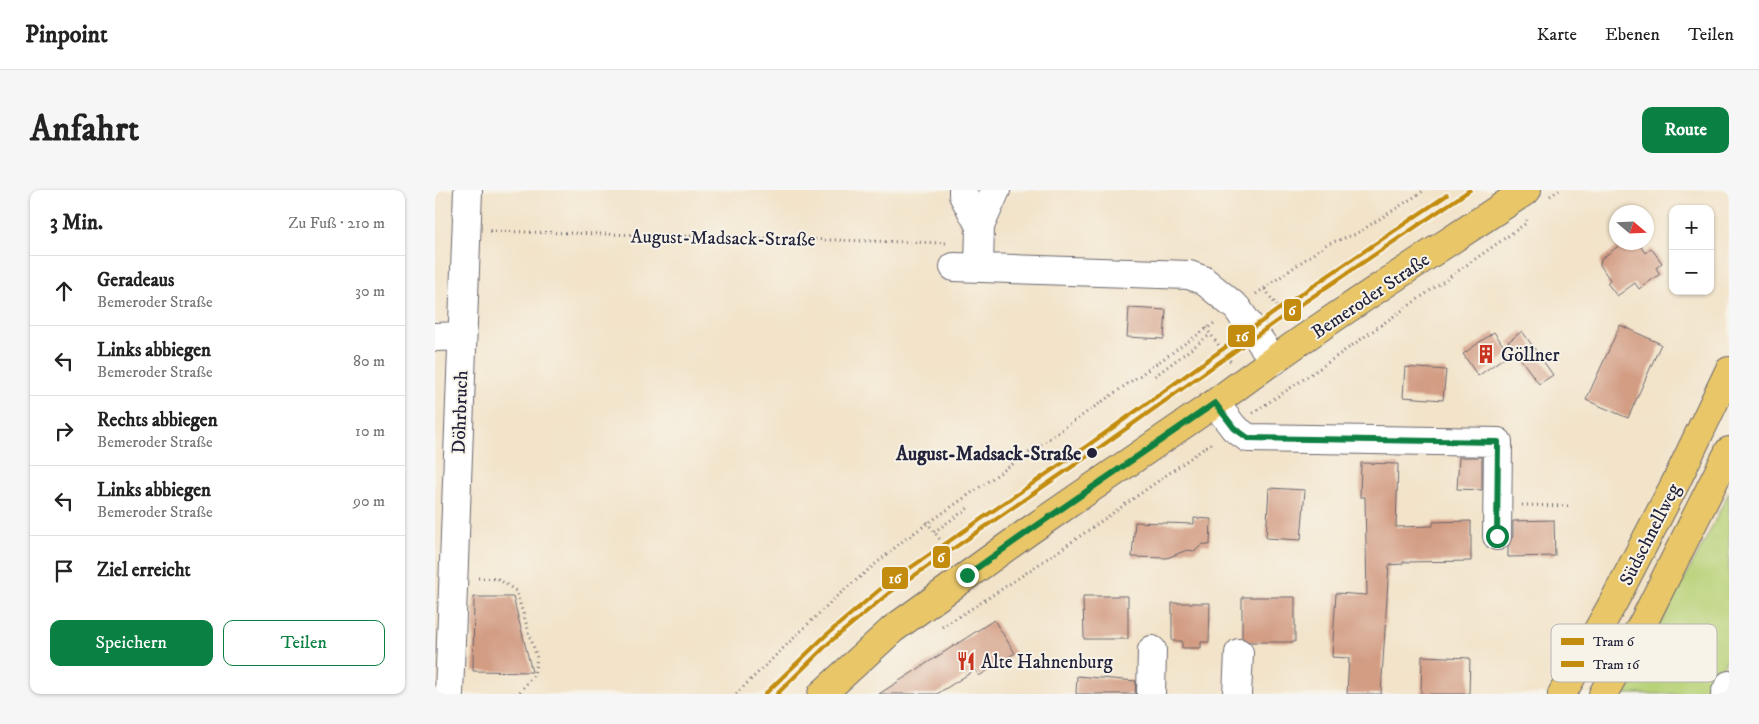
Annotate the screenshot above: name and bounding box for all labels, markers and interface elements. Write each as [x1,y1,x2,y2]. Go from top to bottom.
text: Pinpoint [25,20,108,50]
text: Karte [1537,24,1577,46]
text: Ebenen [1605,24,1660,46]
text: Teilen [1688,24,1734,46]
button: Route [1642,107,1729,153]
text: Anfahrt [30,108,139,152]
north arrow [1609,205,1654,250]
map controls [1669,205,1714,295]
button: + [1669,205,1714,250]
text: 3 Min. [50,210,103,236]
text: Zu Fuß · 210 m [288,213,385,233]
street label: August-Madsack-Straße [630,225,816,252]
street label: Bemeroder Straße [1307,248,1434,344]
button: − [1669,250,1714,295]
text: Geradeaus [97,269,174,292]
icon: ahead [50,277,78,305]
text: 30 m [355,281,385,301]
text: Bemeroder Straße [97,292,213,312]
line badge: 6 [1283,298,1302,322]
text: 6 [1288,302,1296,320]
line badge: 16 [1227,324,1256,348]
text: 16 [1236,328,1249,346]
text: Links abbiegen [97,339,211,362]
building icon: Göllner [1475,343,1497,365]
place label: Göllner [1501,344,1560,367]
icon: left [50,347,78,375]
text: 80 m [353,351,385,371]
text: Bemeroder Straße [97,362,213,382]
street label: Döhrbruch [448,370,473,454]
text: Rechts abbiegen [97,409,218,432]
icon: right [50,417,78,445]
text: 10 m [355,421,385,441]
text: Bemeroder Straße [97,432,213,452]
place label: August-Madsack-Straße [895,443,1081,466]
marker: August-Madsack-Straße [1085,446,1099,460]
text: Links abbiegen [97,479,211,502]
street label: Südschnellweg [1615,479,1686,590]
icon: left [50,487,78,515]
text: 90 m [353,491,385,511]
text: Bemeroder Straße [97,502,213,522]
route start [1486,525,1509,548]
line badge: 6 [932,545,951,569]
text: 6 [937,549,945,567]
icon: arrive [50,557,78,585]
text: Ziel erreicht [97,559,191,582]
route end [956,564,979,587]
line badge: 16 [881,566,909,590]
text: 16 [889,570,902,588]
button: Speichern [50,620,213,666]
button: Teilen [223,620,385,666]
legend [1551,624,1717,682]
text: Tram 6 [1593,633,1635,651]
restaurant icon: Alte Hahnenburg [955,650,977,672]
place label: Alte Hahnenburg [981,651,1114,674]
text: Tram 16 [1593,656,1640,674]

